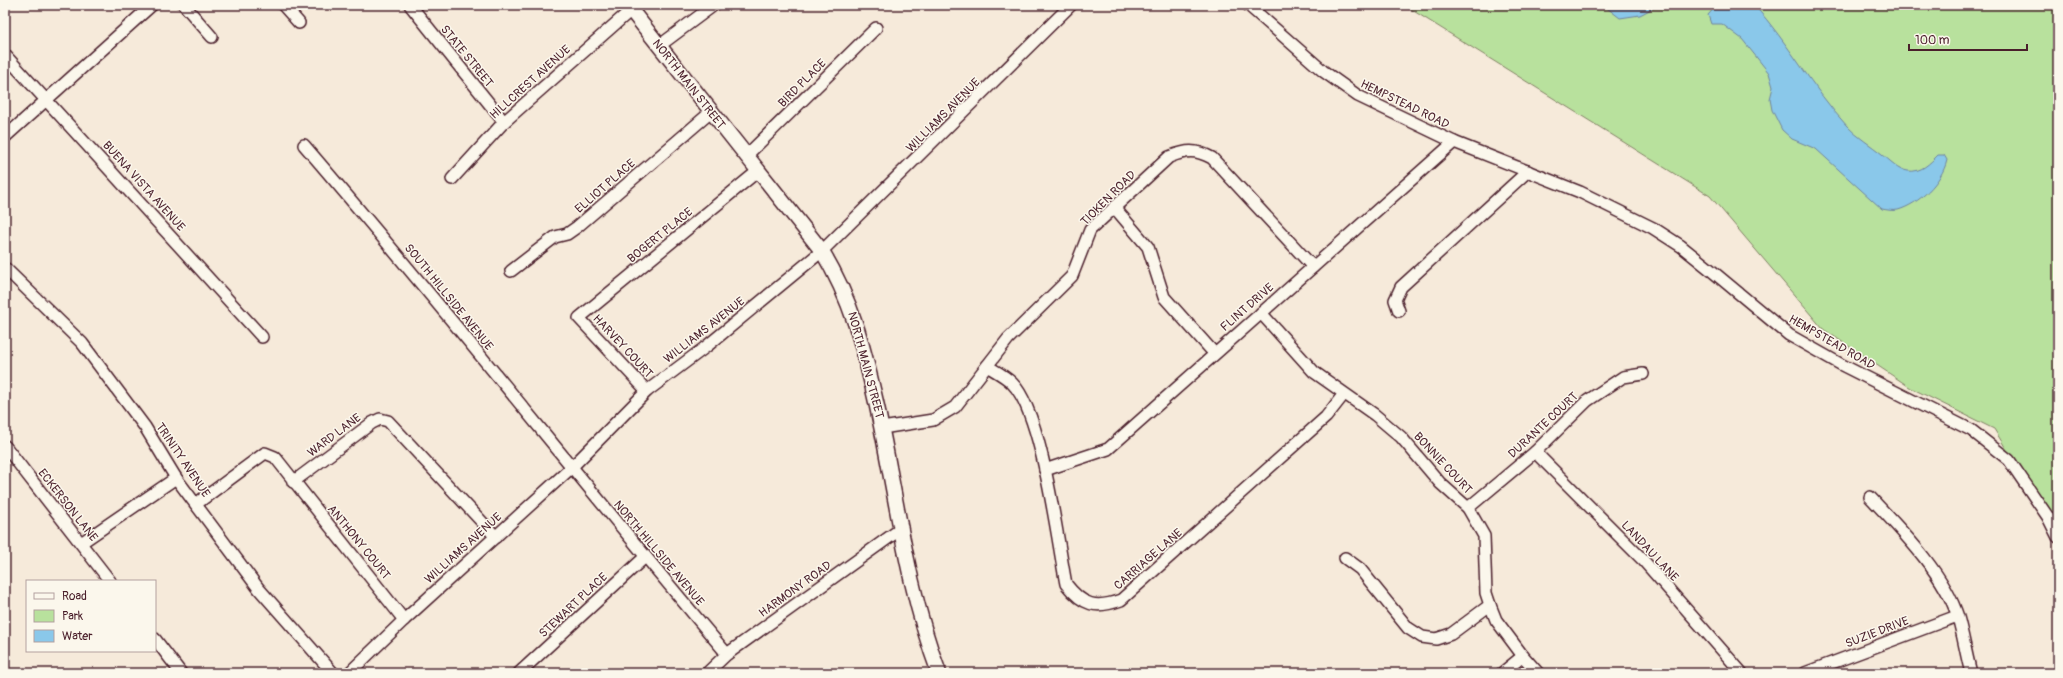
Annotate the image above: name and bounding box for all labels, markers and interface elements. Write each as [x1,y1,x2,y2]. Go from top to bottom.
street label: STATE STREET [437,22,496,91]
scale bar [1909,26,2027,52]
text: 100 m [1915,33,1950,48]
street label: NORTH MAIN STREET [649,36,729,132]
street label: HILLCREST AVENUE [487,42,574,123]
street label: BIRD PLACE [775,56,830,111]
street label: WILLIAMS AVENUE [903,75,984,156]
street label: HEMPSTEAD ROAD [1358,76,1452,133]
street label: BUENA VISTA AVENUE [99,138,188,235]
street label: ELLIOT PLACE [572,156,639,217]
street label: TIOKEN ROAD [1078,167,1139,229]
street label: BOGERT PLACE [625,204,696,266]
street label: SOUTH HILLSIDE AVENUE [401,241,496,354]
street label: FLINT DRIVE [1217,280,1277,335]
street label: WILLIAMS AVENUE [661,294,748,367]
street label: NORTH MAIN STREET [844,310,887,420]
street label: HARVEY COURT [589,311,656,381]
street label: HEMPSTEAD ROAD [1786,312,1878,373]
street label: DURANTE COURT [1505,389,1582,462]
street label: WARD LANE [305,410,364,460]
street label: TRINITY AVENUE [152,420,213,501]
street label: BONNIE COURT [1410,429,1475,498]
street label: ECKERSON LANE [35,466,101,545]
street label: NORTH HILLSIDE AVENUE [610,498,707,609]
street label: ANTHONY COURT [324,502,393,583]
street label: WILLIAMS AVENUE [422,510,505,587]
street label: LANDAU LANE [1618,518,1682,585]
street label: CARRIAGE LANE [1111,526,1186,593]
street label: HARMONY ROAD [756,558,835,621]
street label: STEWART PLACE [536,570,611,641]
legend [26,580,156,652]
text: Road [62,589,87,604]
text: Park [62,609,83,624]
street label: SUZIE DRIVE [1843,614,1911,651]
text: Water [62,629,93,644]

